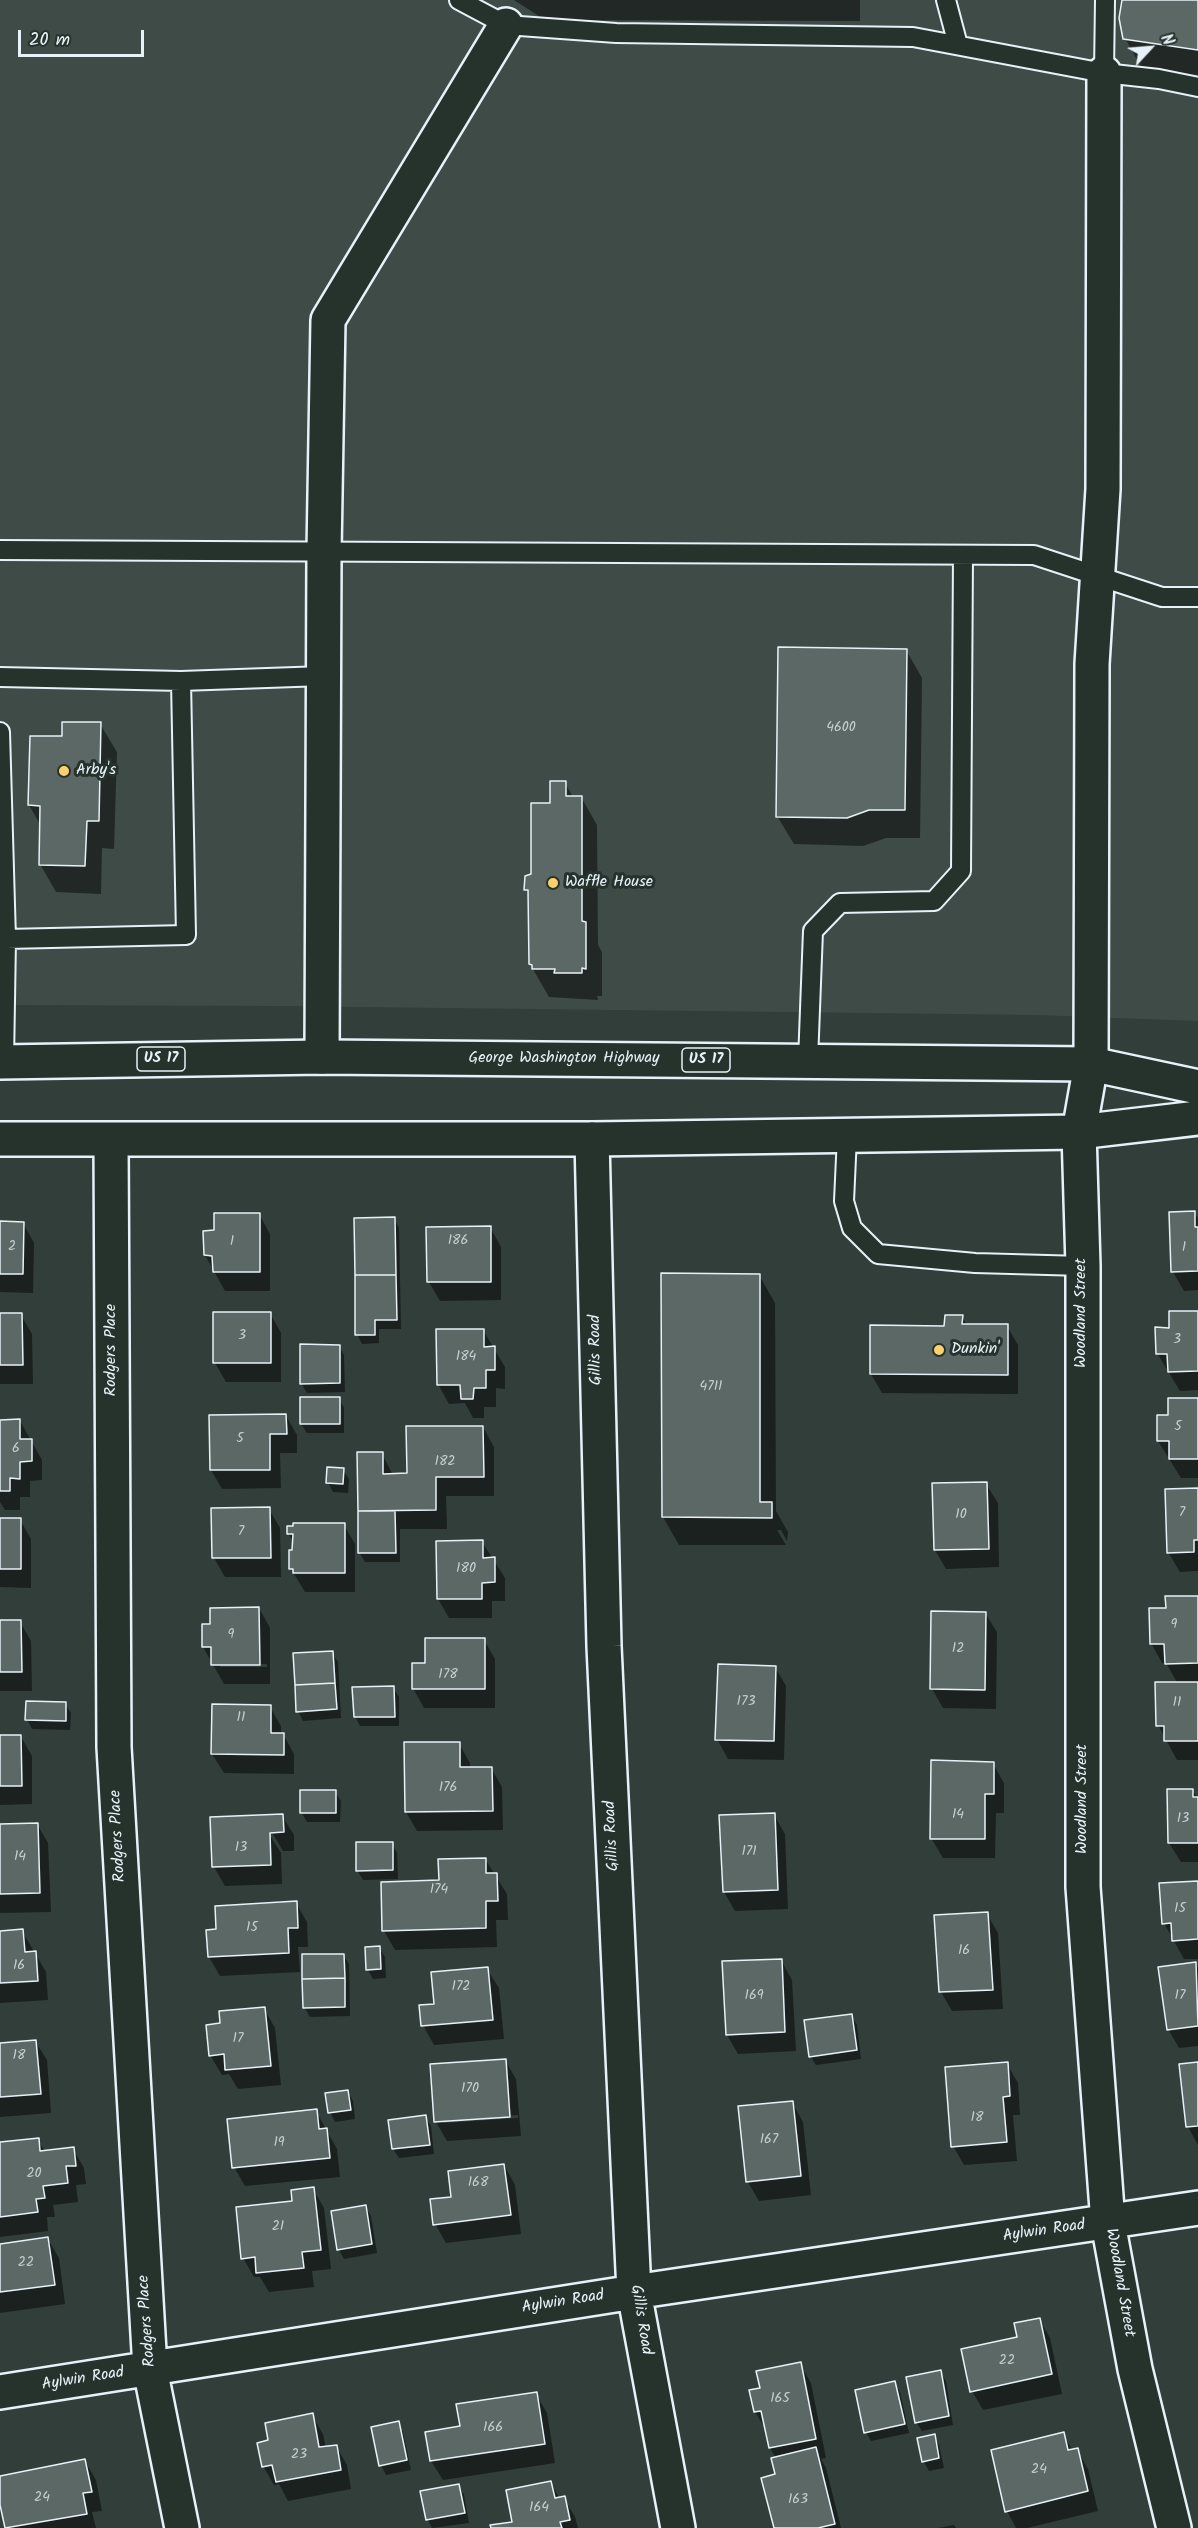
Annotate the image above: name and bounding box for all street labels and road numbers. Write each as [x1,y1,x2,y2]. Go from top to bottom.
road number: US 17 [137,1047,185,1071]
road number: US 17 [682,1048,730,1072]
street label: George Washington Highway [469,1049,659,1069]
street label: Woodland Street [1072,1258,1092,1368]
street label: Rodgers Place [102,1304,122,1396]
street label: Gillis Road [587,1315,607,1385]
street label: Woodland Street [1073,1744,1093,1854]
street label: Rodgers Place [107,1789,131,1883]
street label: Gillis Road [602,1800,624,1872]
street label: Aylwin Road [1002,2217,1086,2247]
street label: Woodland Street [1100,2227,1138,2339]
street label: Rodgers Place [135,2274,161,2368]
street label: Gillis Road [625,2284,655,2356]
street label: Aylwin Road [521,2287,605,2319]
street label: Aylwin Road [41,2364,125,2396]

